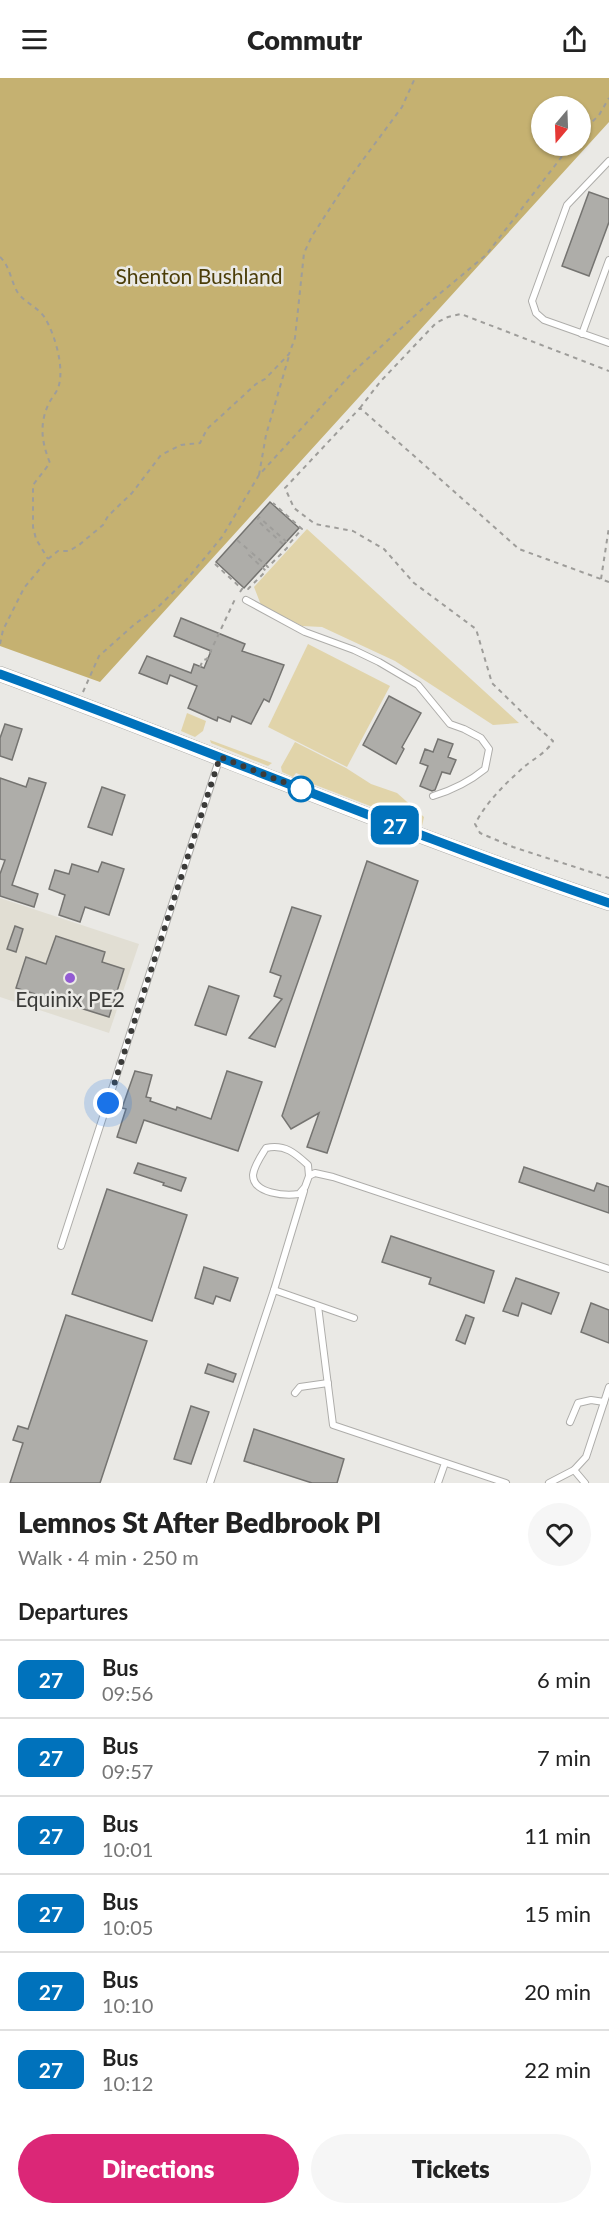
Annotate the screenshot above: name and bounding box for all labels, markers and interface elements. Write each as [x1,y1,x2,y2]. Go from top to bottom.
icon: menu [18,23,51,56]
text: Commutr [247,23,362,56]
icon: share [558,23,591,56]
north arrow [531,96,591,156]
map controls [531,96,591,156]
park label: Shenton Bushland [116,263,282,288]
unlabelled marker [288,776,314,802]
line badge: 27 [368,806,422,844]
text: 27 [383,813,407,838]
marker: Equinix PE2 [63,971,77,985]
place label: Equinix PE2 [15,986,125,1011]
your location [93,1088,123,1118]
button: heart [528,1503,591,1566]
text: Lemnos St After Bedbrook Pl [18,1505,381,1539]
text: Walk · 4 min · 250 m [18,1545,199,1569]
text: Departures [18,1598,128,1625]
text: Bus [102,1654,138,1681]
text: 6 min [537,1666,591,1693]
text: 27 [39,1667,63,1692]
text: 09:56 [102,1681,153,1705]
text: Bus [102,1732,138,1759]
text: 7 min [537,1744,591,1771]
text: 27 [39,1745,63,1770]
text: 09:57 [102,1759,153,1783]
text: Bus [102,1810,138,1837]
text: 11 min [524,1822,591,1849]
text: 27 [39,1823,63,1848]
text: 10:01 [102,1837,153,1861]
text: Bus [102,1888,138,1915]
text: 15 min [524,1900,591,1927]
text: 27 [39,1901,63,1926]
text: 10:05 [102,1915,153,1939]
text: Bus [102,1966,138,1993]
text: 20 min [524,1978,591,2005]
text: 27 [39,1979,63,2004]
text: 10:10 [102,1993,153,2017]
text: Bus [102,2044,138,2071]
text: 22 min [524,2056,591,2083]
text: 27 [39,2057,63,2082]
text: 10:12 [102,2071,153,2095]
button: Directions [18,2134,299,2203]
button: Tickets [311,2134,591,2203]

